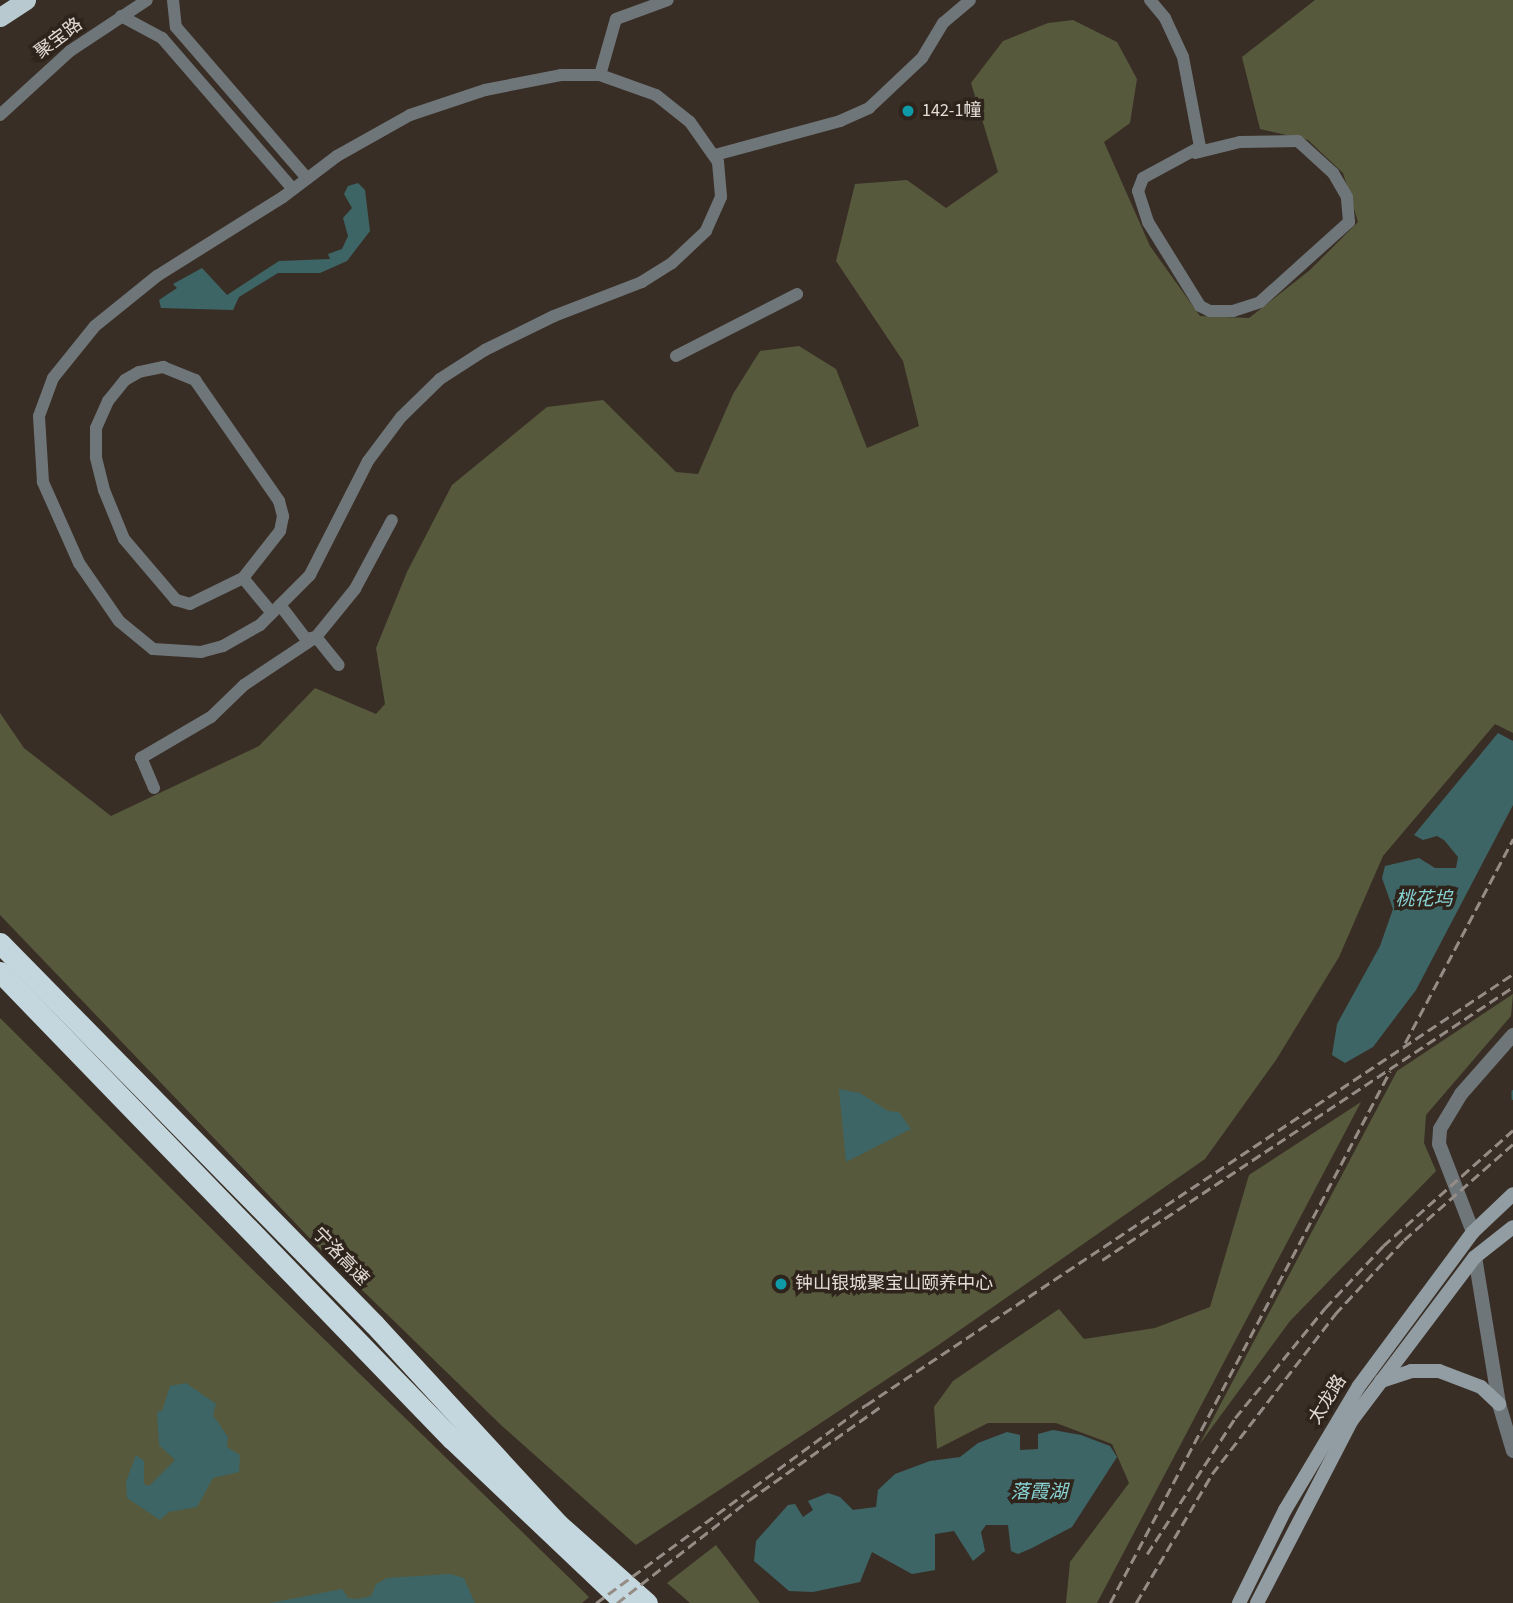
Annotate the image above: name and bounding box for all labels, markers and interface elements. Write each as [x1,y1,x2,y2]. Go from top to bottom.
street label: 聚宝路 [31,14,87,64]
place label: 142-1幢 [922,100,981,122]
marker: 142-1幢 [900,103,916,119]
water label: 桃花坞 [1396,889,1452,911]
street label: 宁洛高速 [307,1224,373,1290]
place label: 钟山银城聚宝山颐养中心 [795,1273,993,1295]
marker: 钟山银城聚宝山颐养中心 [773,1276,789,1292]
street label: 太龙路 [1305,1371,1351,1429]
water label: 落霞湖 [1011,1482,1067,1504]

